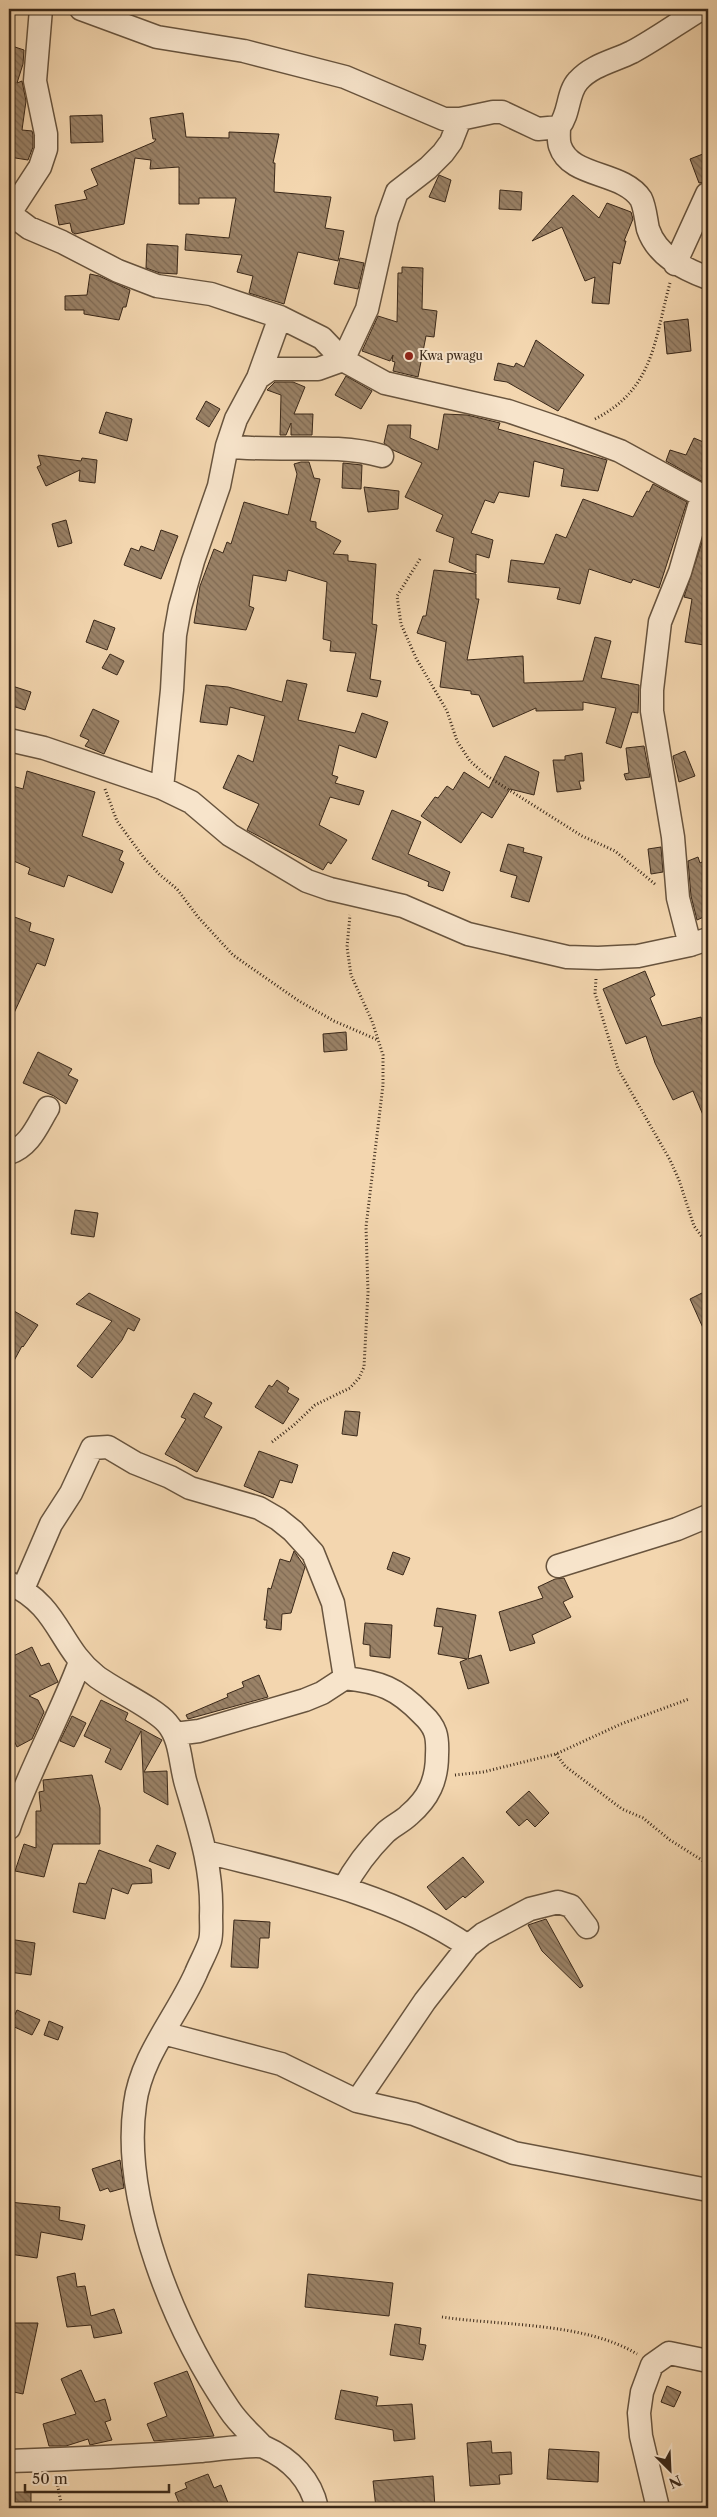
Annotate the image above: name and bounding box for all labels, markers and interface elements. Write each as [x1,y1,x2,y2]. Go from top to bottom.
place label: Kwa pwagu [419,348,484,363]
marker: Kwa pwagu [403,350,415,362]
north arrow [644,2444,694,2494]
scale bar [25,2462,169,2494]
text: 50 m [32,2469,68,2488]
text: N [666,2471,685,2493]

